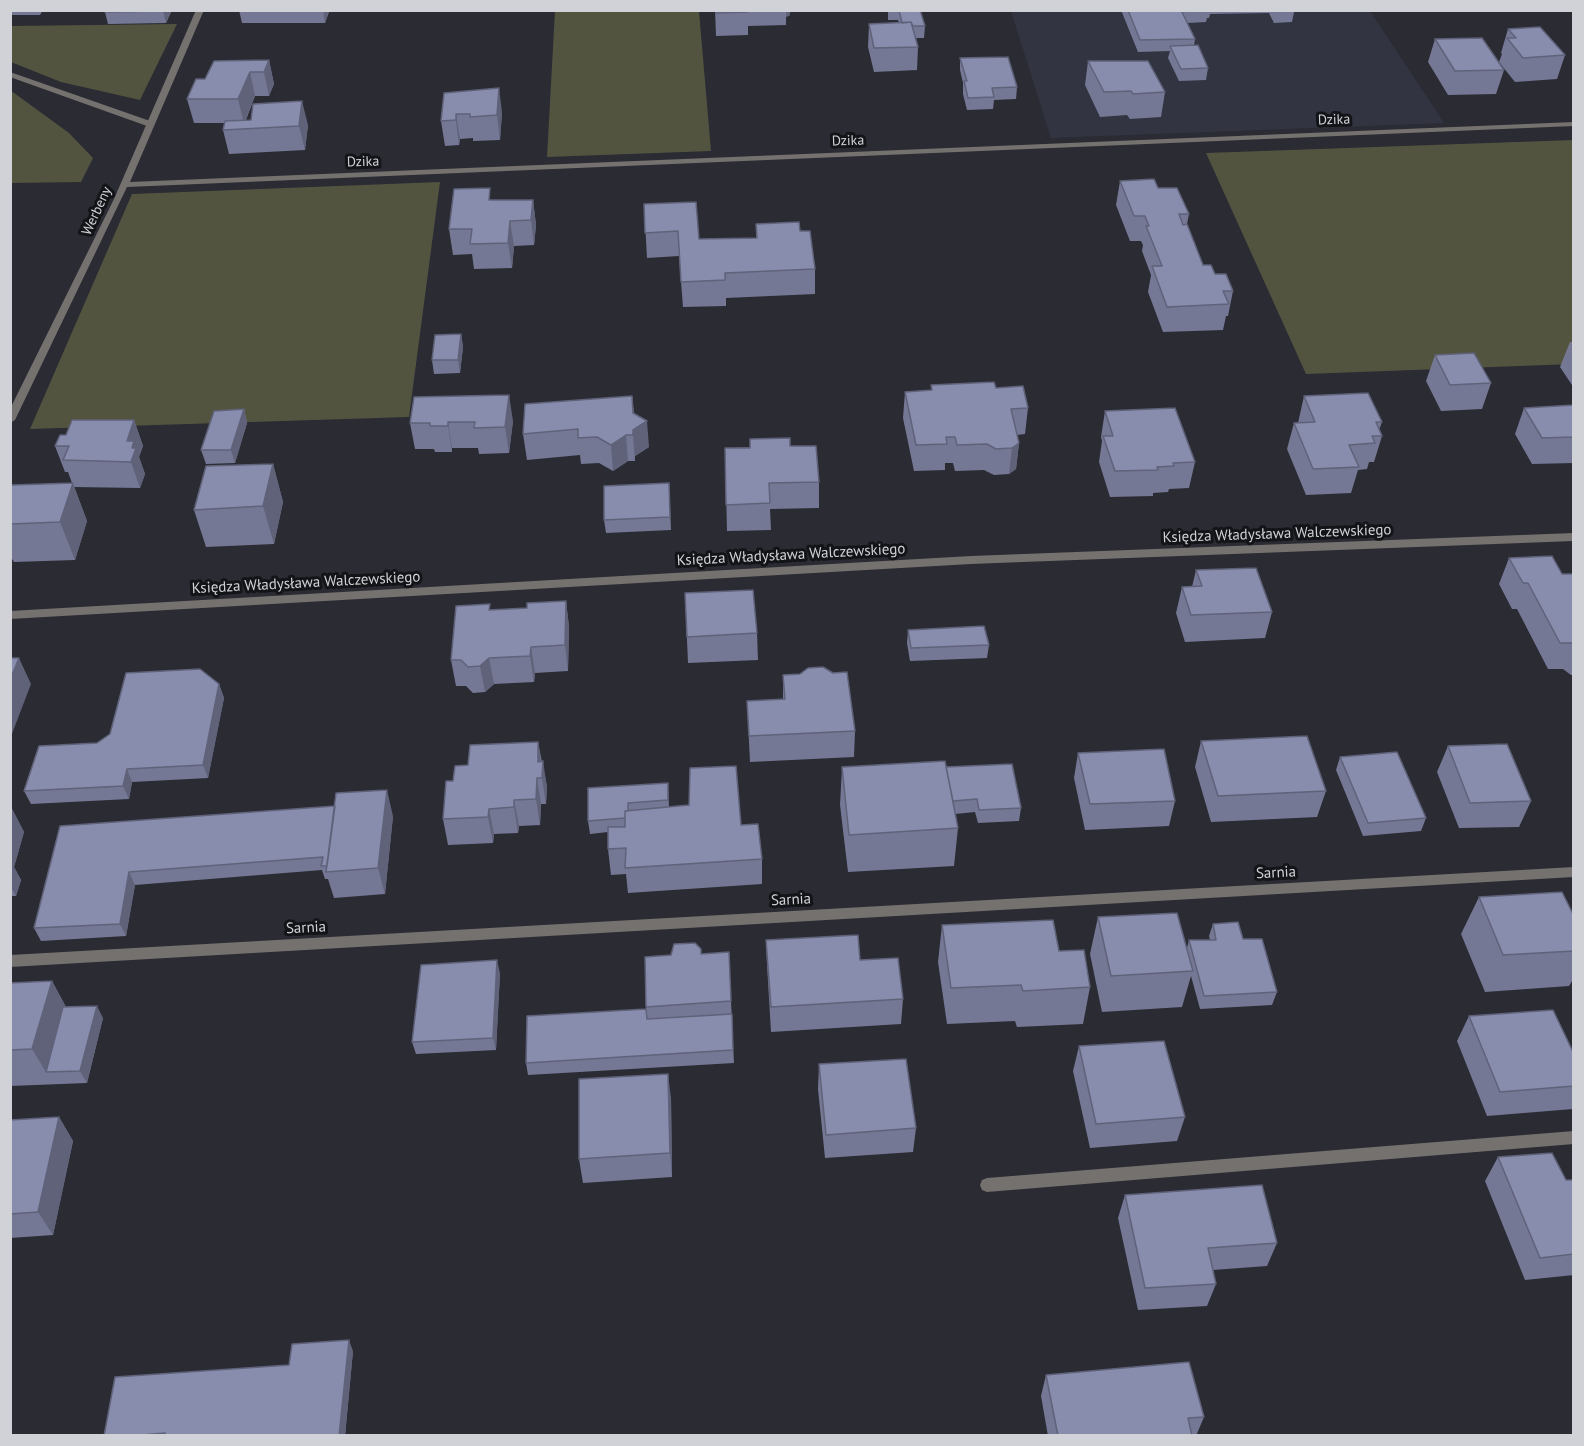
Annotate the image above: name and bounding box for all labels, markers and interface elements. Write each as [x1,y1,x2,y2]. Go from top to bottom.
street label: Dzika [1317,111,1351,129]
street label: Dzika [831,132,865,150]
street label: Dzika [346,153,380,171]
street label: Werbeny [78,184,116,238]
street label: Księdza Władysława Walczewskiego [1162,521,1392,547]
street label: Księdza Władysława Walczewskiego [676,540,906,570]
street label: Księdza Władysława Walczewskiego [191,568,421,598]
street label: Sarnia [1255,863,1297,883]
street label: Sarnia [770,890,812,910]
street label: Sarnia [285,918,327,938]

